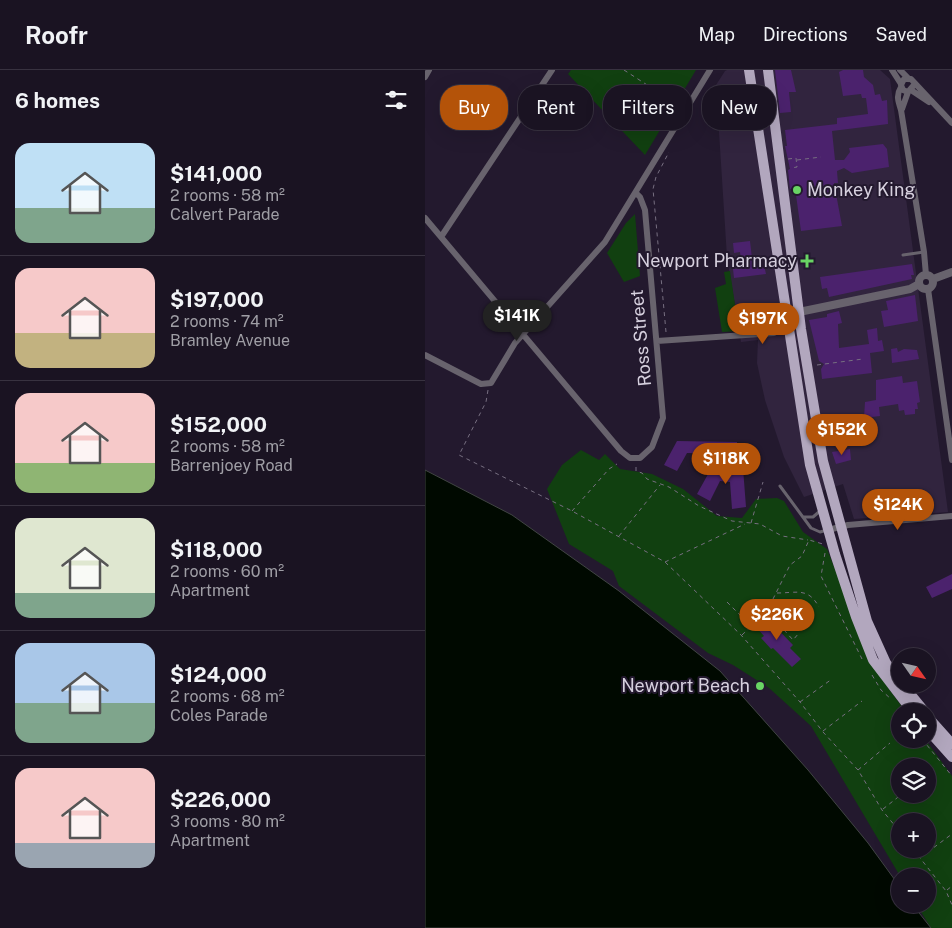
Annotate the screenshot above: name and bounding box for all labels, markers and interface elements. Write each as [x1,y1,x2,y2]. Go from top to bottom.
text: Roofr [25,21,88,49]
text: Map [698,24,735,45]
text: Directions [763,24,848,45]
text: Saved [876,24,927,45]
chip: Buy [440,85,508,130]
chip: Rent [518,85,593,130]
chip: Filters [603,85,692,130]
chip: New [702,85,776,130]
icon: filters [382,86,410,114]
text: 6 homes [15,88,100,113]
text: $141,000 [170,161,262,186]
icon: home [55,163,115,223]
place label: Monkey King [807,179,916,200]
marker: Monkey King [791,184,803,196]
text: 2 rooms · 58 m² [170,186,285,205]
text: Calvert Parade [170,205,280,224]
place label: Newport Pharmacy [637,250,797,271]
marker: Newport Pharmacy [801,255,813,267]
text: $197,000 [170,287,264,312]
icon: home [55,288,115,348]
street label: Ross Street [626,289,655,387]
pin: $141K [482,300,552,342]
pin: $197K [728,302,798,345]
text: $141K [494,306,540,325]
text: $197K [738,309,788,328]
text: 2 rooms · 74 m² [170,312,284,331]
text: Bramley Avenue [170,331,290,350]
text: $152,000 [170,412,267,437]
icon: home [55,413,115,473]
pin: $152K [807,414,877,456]
text: $152K [817,420,867,439]
text: 2 rooms · 58 m² [170,437,285,456]
pin: $118K [691,442,761,485]
text: $118K [703,449,749,468]
text: Barrenjoey Road [170,456,293,475]
pin: $124K [863,488,933,531]
text: $124K [873,495,923,514]
text: $118,000 [170,537,263,562]
icon: home [55,538,115,598]
text: 2 rooms · 60 m² [170,562,284,581]
text: Apartment [170,581,250,600]
pin: $226K [742,598,812,641]
text: $226K [750,605,804,624]
north arrow [891,648,936,692]
map controls [891,648,936,913]
text: $124,000 [170,662,267,687]
icon: home [55,663,115,723]
place label: Newport Beach [621,675,750,696]
marker: Newport Beach [754,680,766,692]
text: 2 rooms · 68 m² [170,687,285,706]
button: locate [891,703,936,748]
text: Coles Parade [170,706,268,725]
button: layers [891,758,936,803]
text: $226,000 [170,787,271,812]
icon: home [55,788,115,848]
text: 3 rooms · 80 m² [170,812,285,831]
button: + [891,813,936,858]
text: Apartment [170,831,250,850]
button: − [891,868,936,913]

